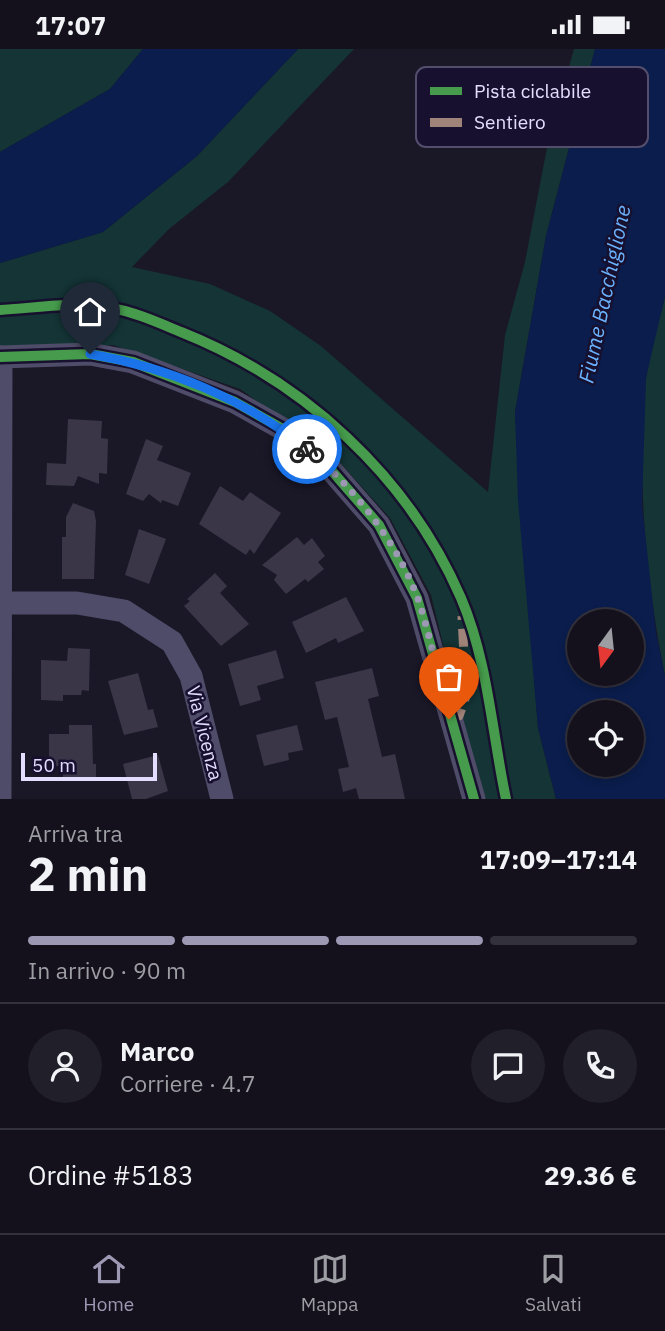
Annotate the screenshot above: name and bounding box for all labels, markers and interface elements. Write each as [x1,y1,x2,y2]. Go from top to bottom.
text: 17:07 [35,8,106,42]
legend [416,67,648,147]
text: Pista ciclabile [474,79,591,103]
text: Sentiero [474,110,546,134]
water label: Fiume Bacchiglione [571,202,637,386]
pin [60,282,120,354]
icon: home [71,293,109,331]
courier [272,414,342,484]
icon: bike [288,430,326,468]
north arrow [567,609,644,686]
map controls [567,609,644,777]
pin [419,647,479,719]
icon: bag [430,658,468,696]
street label: Via Vicenza [182,683,228,783]
button: locate [567,700,644,777]
scale bar [21,750,158,782]
text: 50 m [32,753,76,777]
text: Arriva tra [28,818,123,848]
text: 17:09–17:14 [480,842,637,876]
text: 2 min [28,844,148,904]
text: In arrivo · 90 m [28,955,186,985]
button: person [28,1029,102,1103]
button: chat [471,1029,545,1103]
button: phone [563,1029,637,1103]
text: Marco [120,1034,194,1068]
text: Corriere · 4.7 [120,1068,256,1098]
text: Ordine #5183 [28,1158,194,1192]
text: 29.36 € [544,1158,637,1192]
tab: Home [83,1250,134,1316]
tab: Mappa [301,1250,358,1316]
tab: Salvati [525,1250,582,1316]

